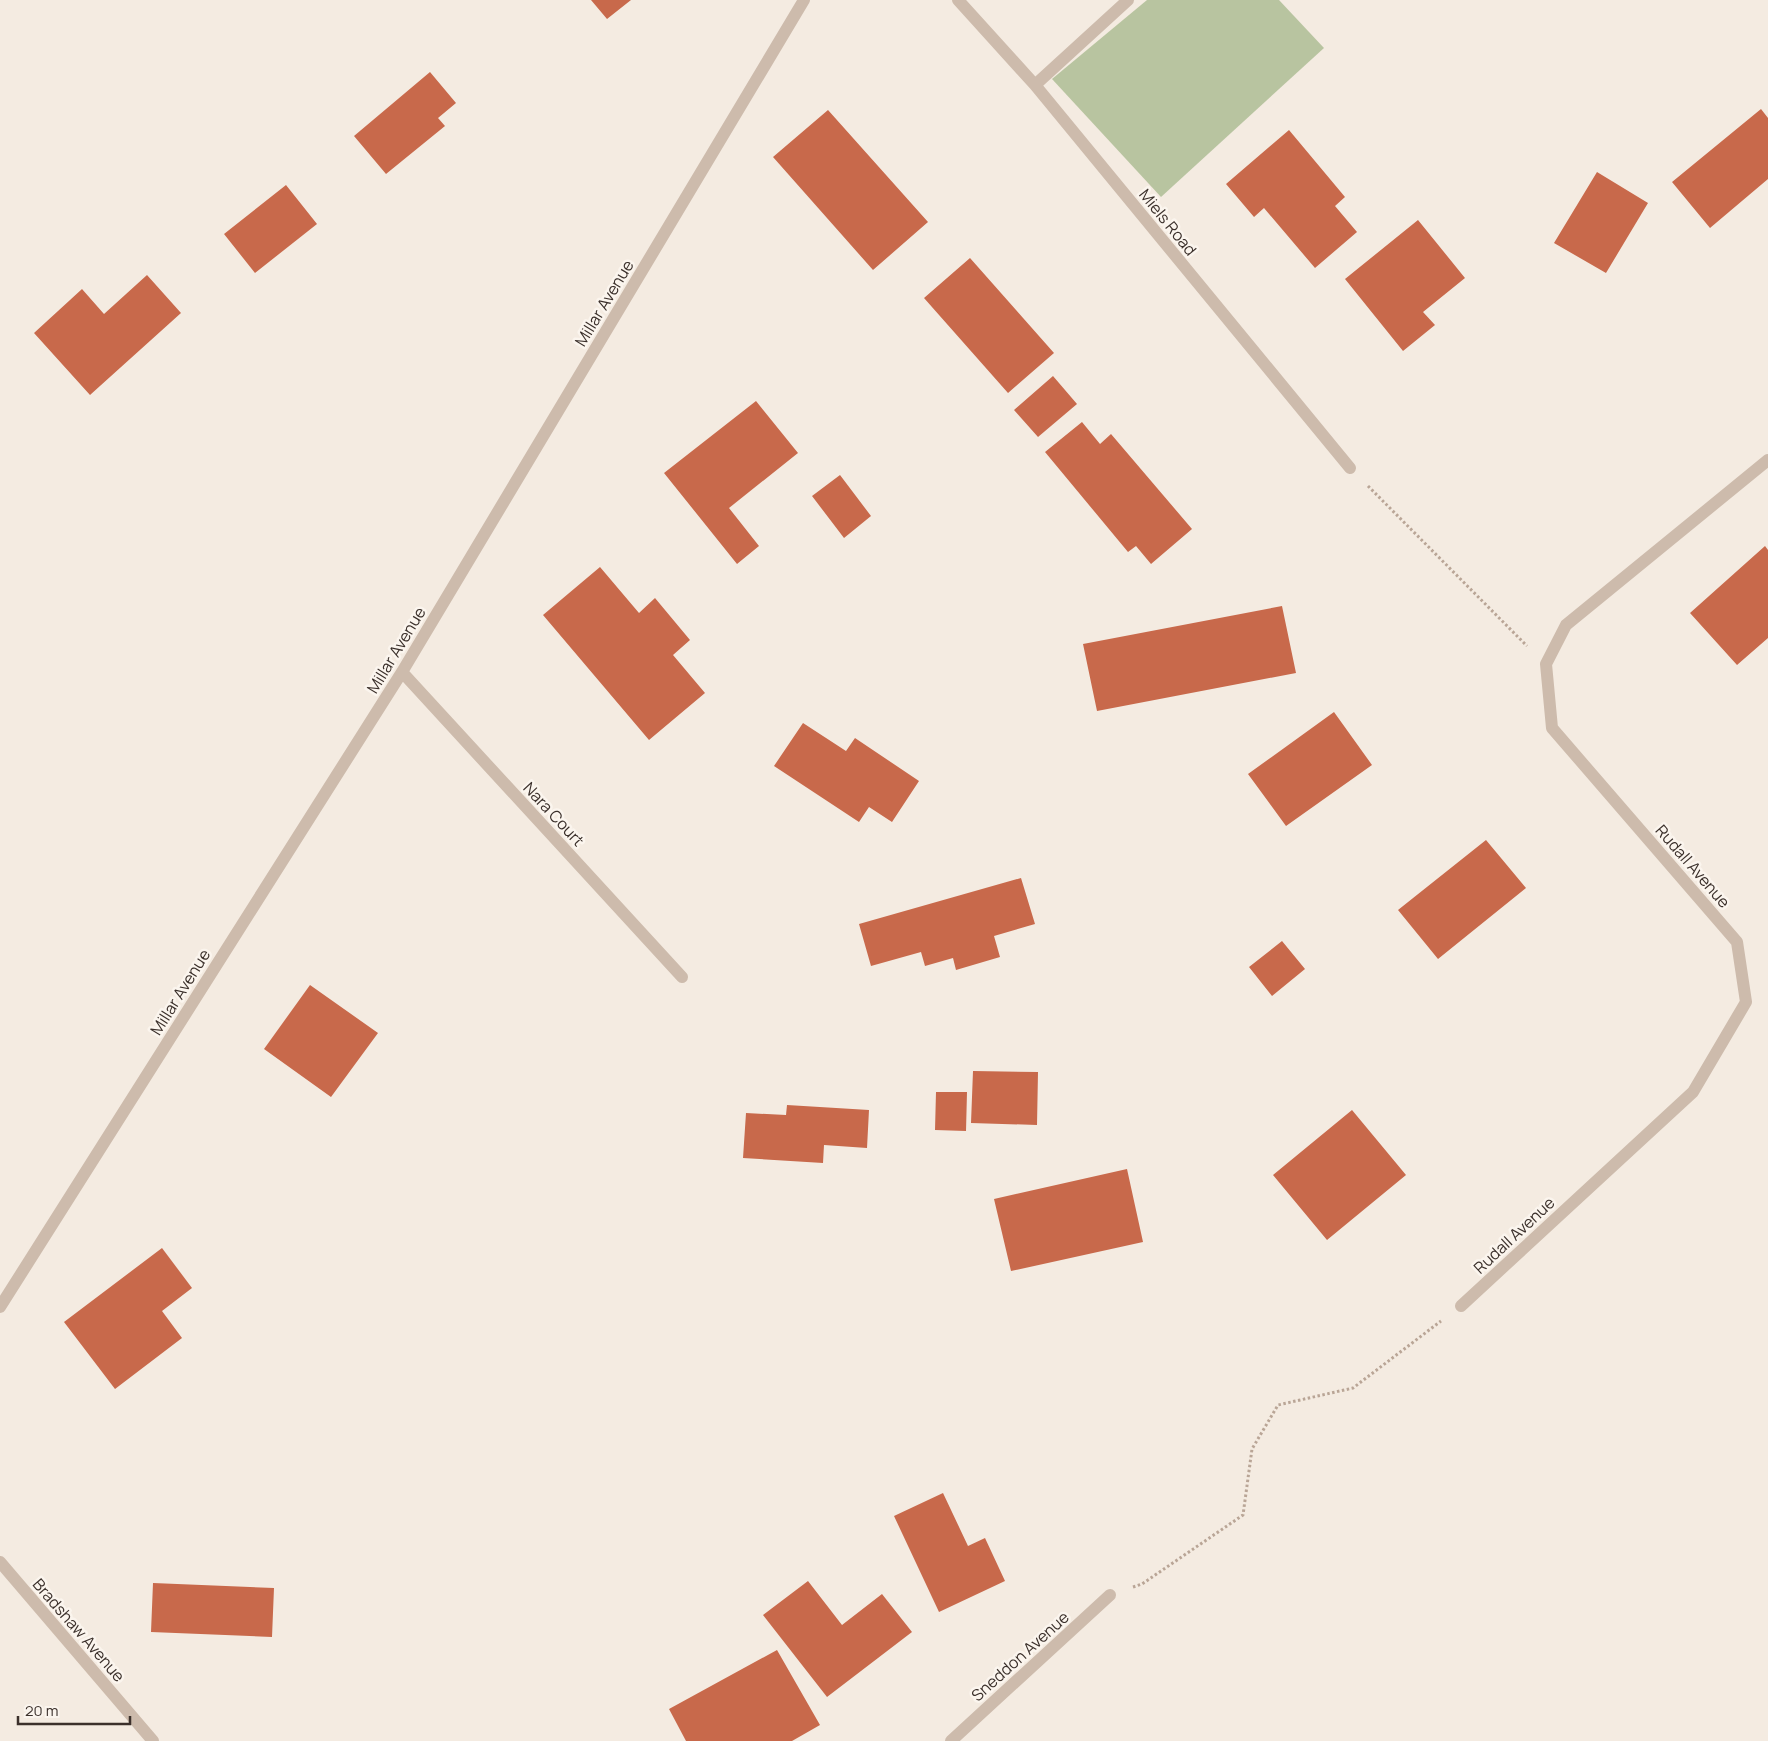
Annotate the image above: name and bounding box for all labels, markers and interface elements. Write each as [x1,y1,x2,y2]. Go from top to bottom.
street label: Miels Road [1134,184,1202,260]
street label: Millar Avenue [570,256,638,350]
street label: Millar Avenue [362,603,430,697]
street label: Nara Court [519,777,589,851]
street label: Rudall Avenue [1651,820,1735,912]
street label: Millar Avenue [145,945,215,1039]
street label: Rudall Avenue [1469,1192,1559,1278]
street label: Bradshaw Avenue [28,1574,130,1686]
street label: Sneddon Avenue [966,1606,1074,1706]
scale bar [18,1694,130,1726]
text: 20 m [25,1700,58,1721]

